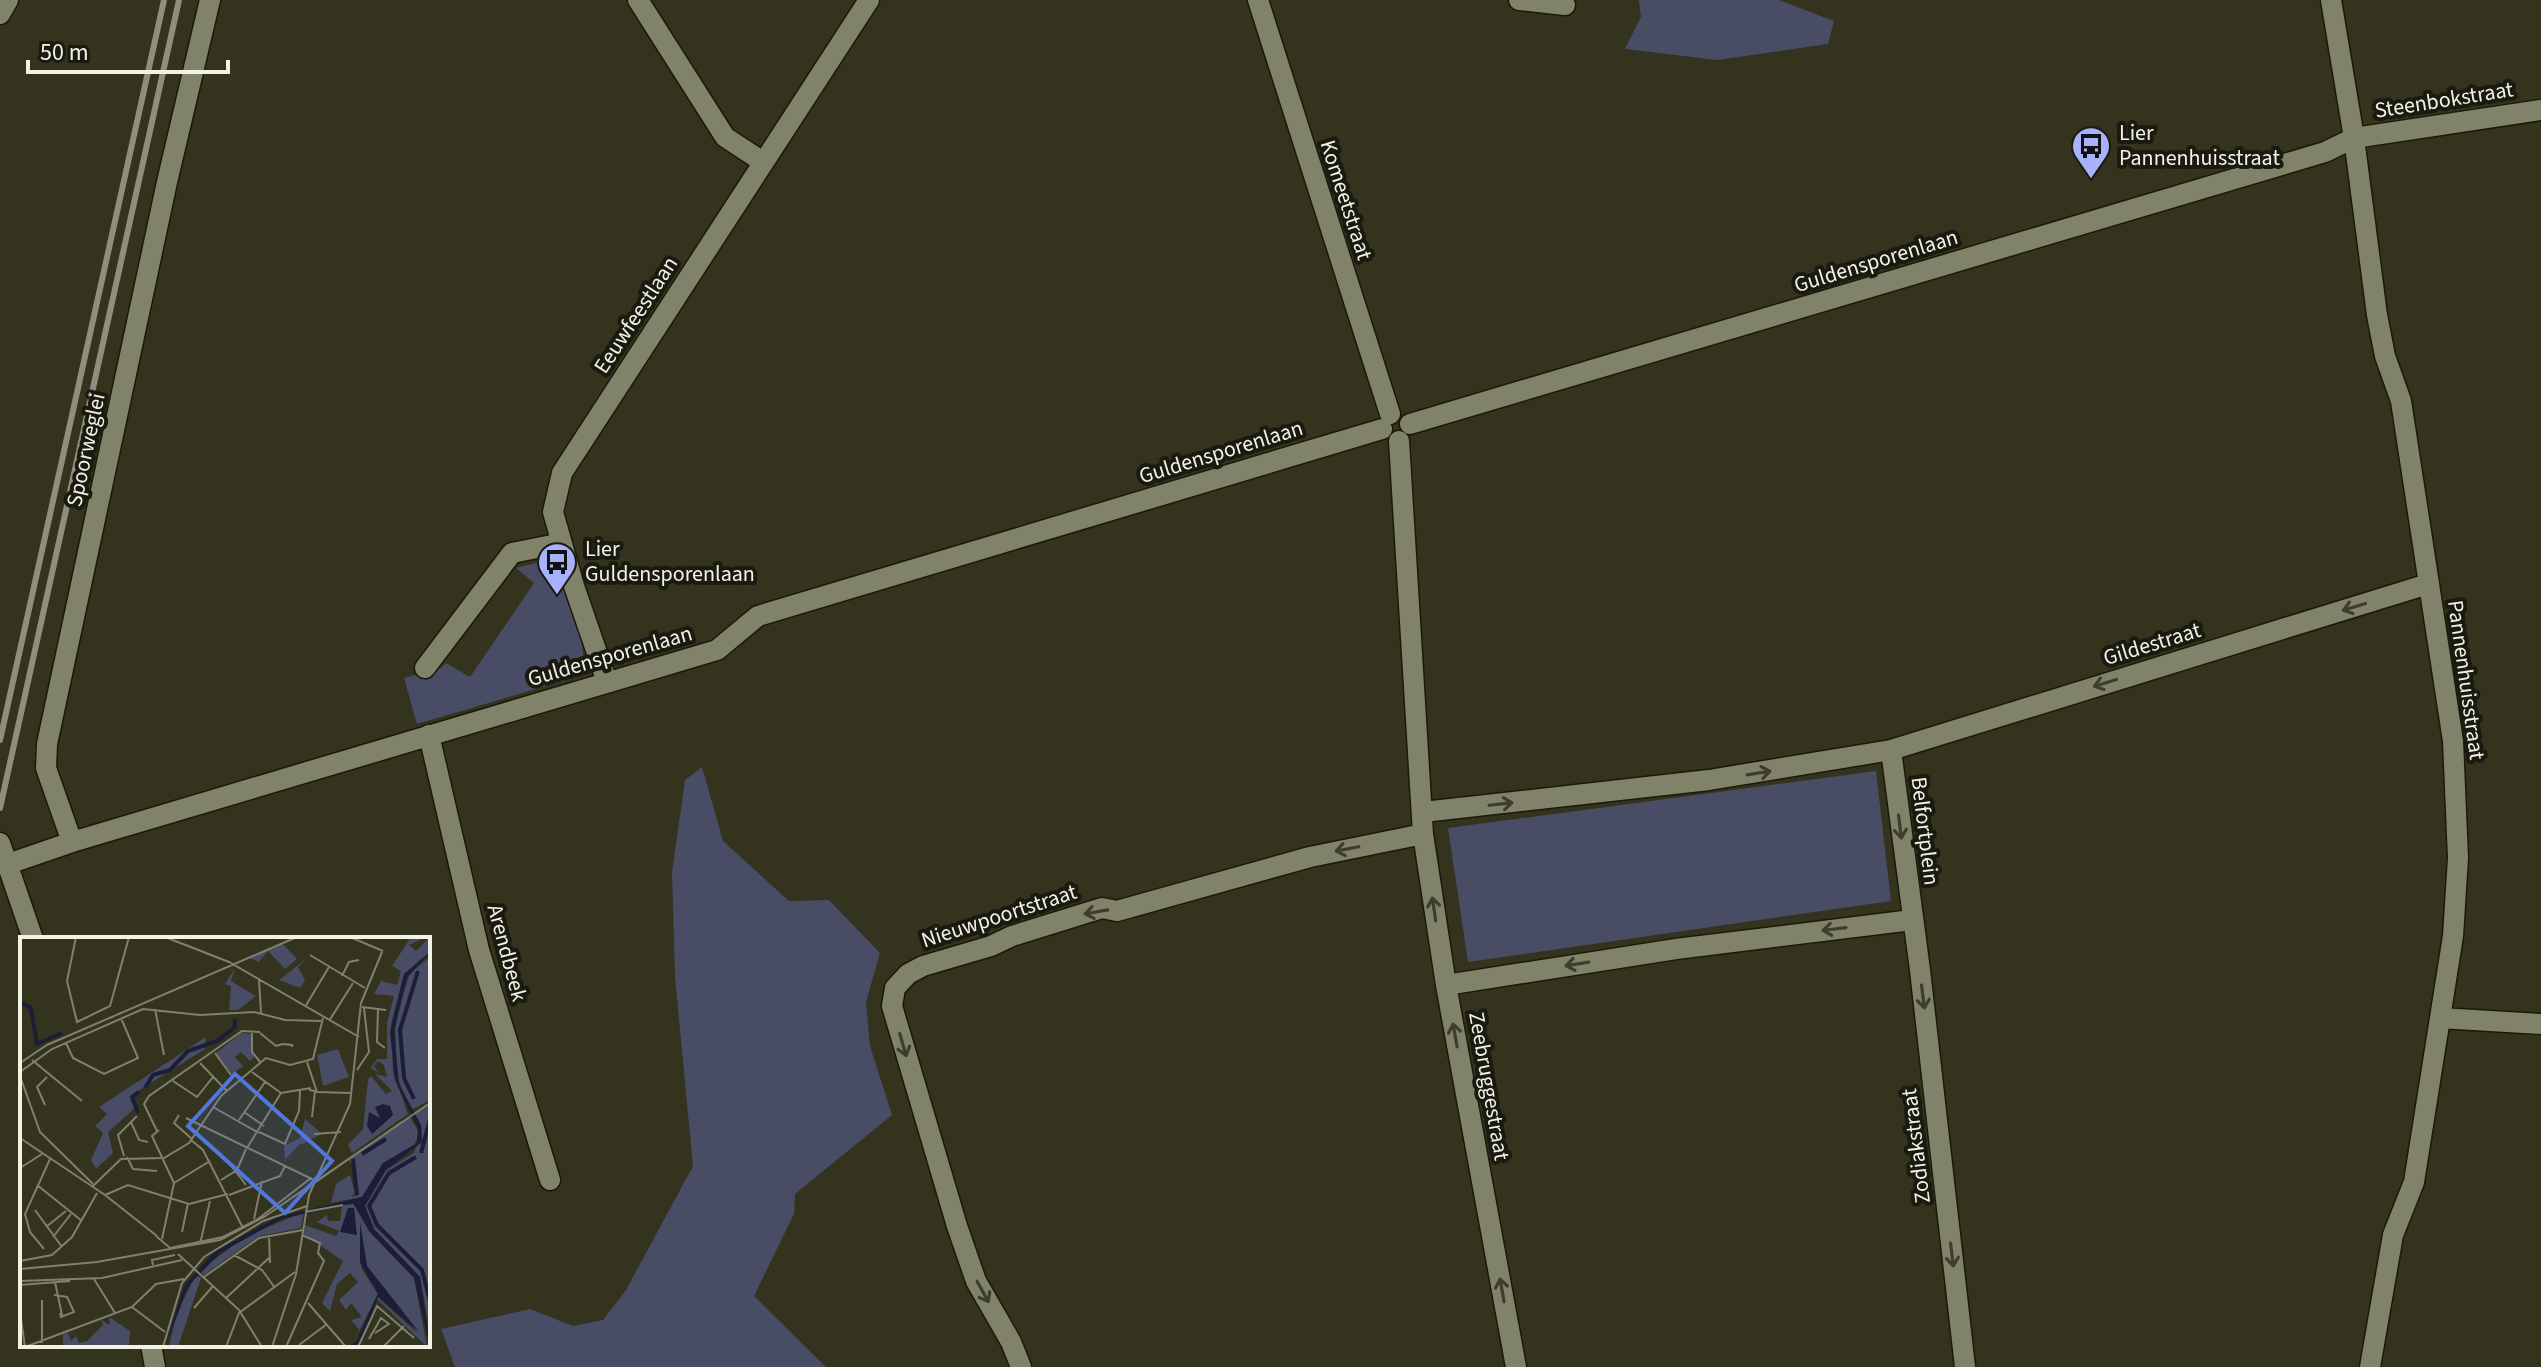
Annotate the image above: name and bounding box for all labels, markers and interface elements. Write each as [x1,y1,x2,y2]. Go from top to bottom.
scale bar [28,24,228,74]
text: 50 m [40,35,89,70]
street label: Steenbokstraat [2372,73,2516,127]
place label: Lier Pannenhuisstraat [2119,117,2280,174]
bus stop icon: Lier Pannenhuisstraat [2070,125,2112,180]
street label: Komeetstraat [1312,136,1381,265]
street label: Guldensporenlaan [1790,221,1962,301]
street label: Eeuwfeestlaan [586,250,686,380]
street label: Spoorweglei [58,390,114,510]
street label: Guldensporenlaan [1135,412,1307,492]
place label: Lier Guldensporenlaan [585,533,755,590]
bus stop icon: Lier Guldensporenlaan [536,541,578,596]
street label: Pannenhuisstraat [2439,598,2493,762]
one-way arrow [2341,600,2367,615]
street label: Gildestraat [2099,614,2205,674]
street label: Guldensporenlaan [524,617,696,695]
one-way arrow [2093,676,2119,691]
one-way arrow [1746,764,1771,779]
street label: Belfortplein [1902,775,1948,887]
one-way arrow [1487,796,1514,811]
one-way arrow [1893,814,1908,839]
one-way arrow [1334,842,1360,857]
street label: Nieuwpoortstraat [917,876,1081,956]
one-way arrow [1426,897,1441,922]
street label: Arendbeek [479,901,535,1005]
one-way arrow [1083,905,1109,920]
one-way arrow [1821,922,1848,937]
inset map [20,937,430,1347]
one-way arrow [1564,958,1590,973]
one-way arrow [1915,983,1930,1010]
street label: Zeebruggestraat [1460,1009,1518,1163]
one-way arrow [1446,1022,1461,1048]
one-way arrow [896,1032,911,1058]
street label: Zodiakstraat [1893,1086,1939,1205]
one-way arrow [1945,1242,1960,1268]
one-way arrow [1493,1278,1508,1304]
one-way arrow [976,1280,991,1304]

